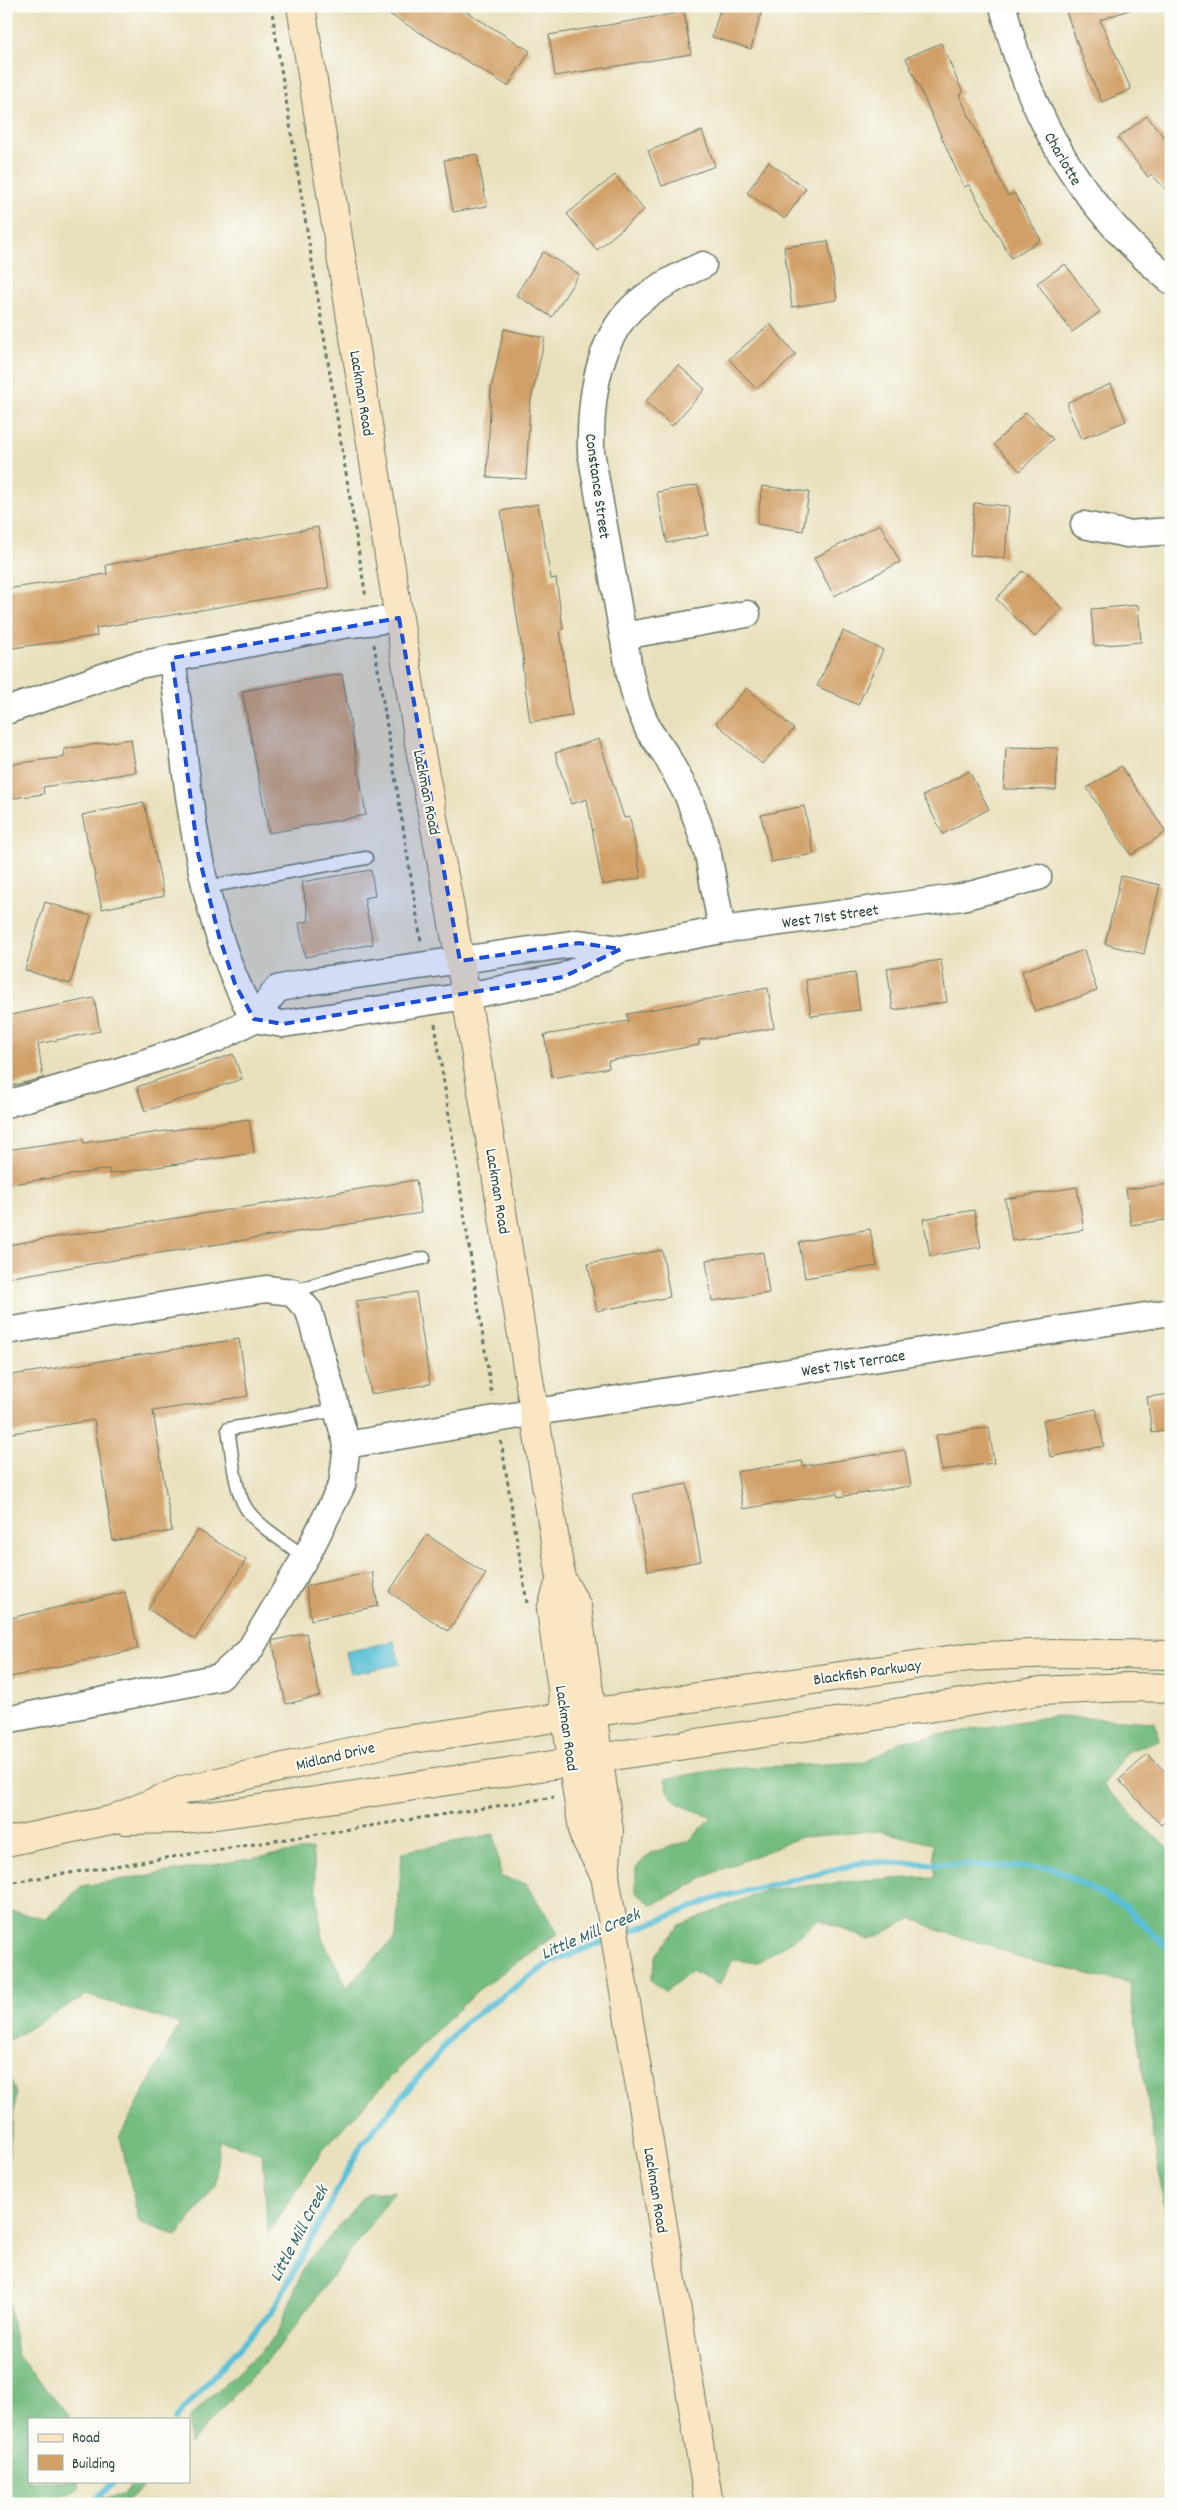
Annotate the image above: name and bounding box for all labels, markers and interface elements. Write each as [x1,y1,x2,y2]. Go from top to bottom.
street label: Charlotte [1037,128,1086,190]
street label: Lackman Road [342,349,379,438]
street label: Constance Street [578,432,615,541]
street label: Lackman Road [406,748,445,837]
street label: West 71st Street [781,899,880,936]
street label: Lackman Road [478,1147,515,1236]
street label: West 71st Terrace [800,1345,907,1384]
street label: Blackfish Parkway [812,1654,923,1692]
street label: Lackman Road [548,1684,583,1773]
street label: Midland Drive [294,1737,377,1778]
water label: Little Mill Creek [537,1903,646,1967]
street label: Lackman Road [636,2146,673,2235]
water label: Little Mill Creek [264,2180,337,2287]
legend [28,2418,190,2482]
text: Road [72,2428,100,2450]
text: Building [72,2454,115,2476]

